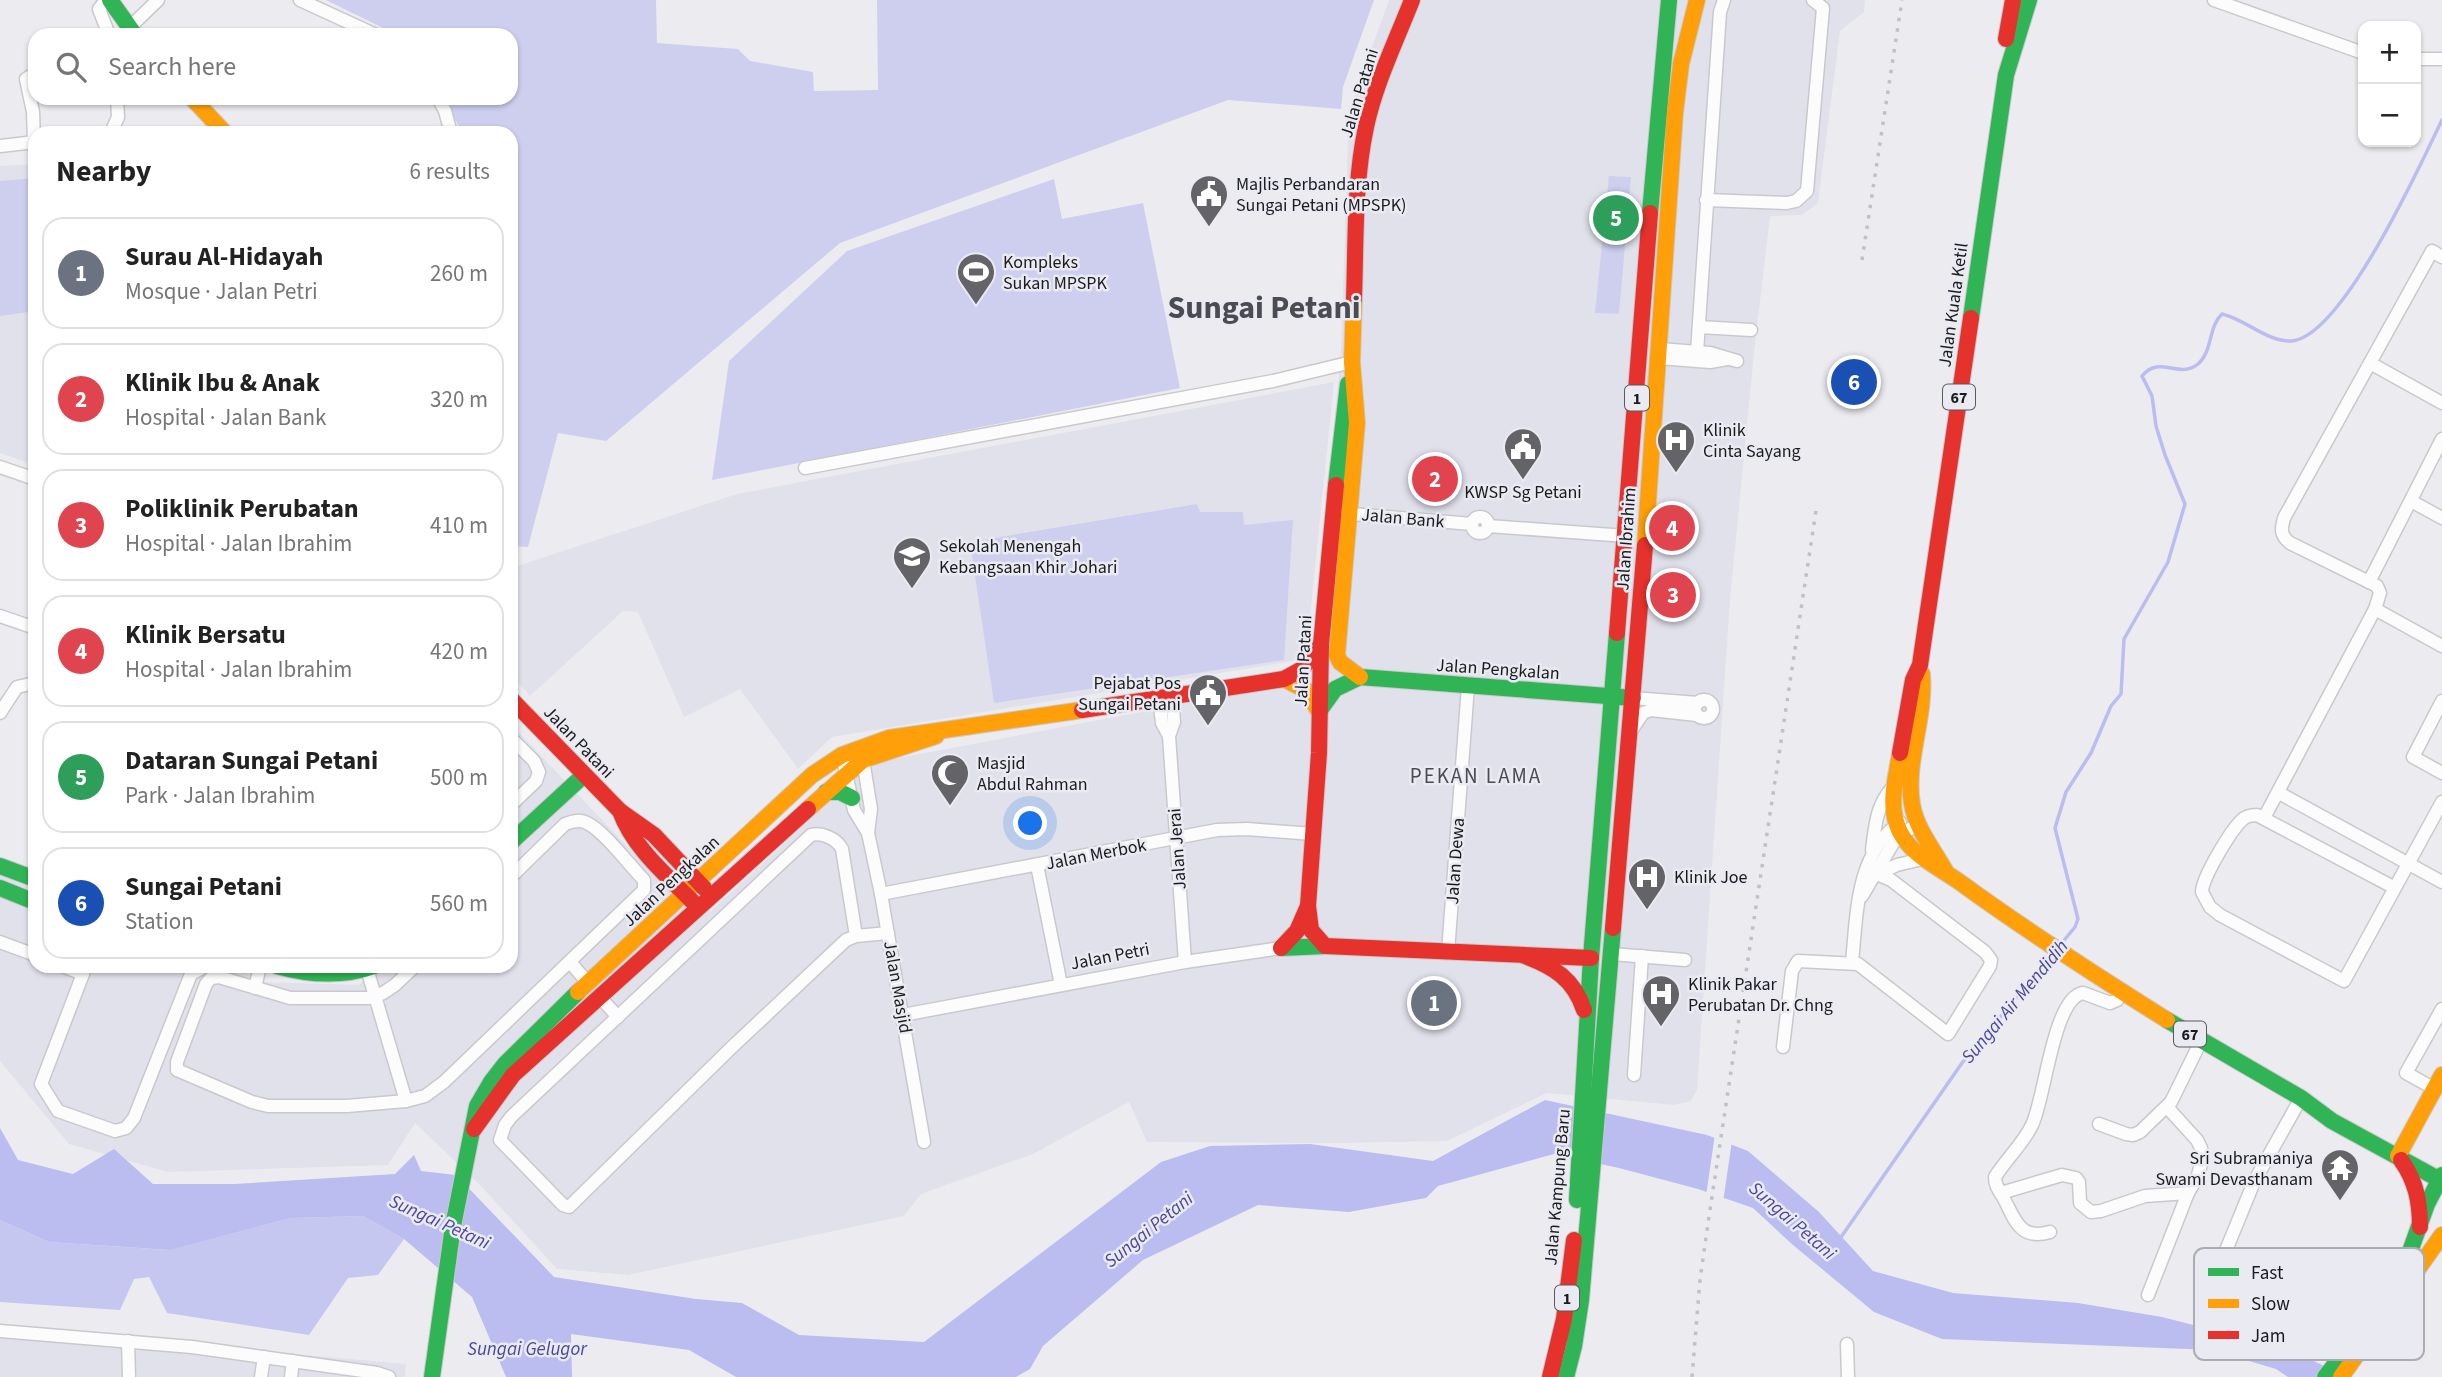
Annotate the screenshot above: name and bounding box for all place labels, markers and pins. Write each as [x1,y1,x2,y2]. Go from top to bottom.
place label: Majlis Perbandaran Sungai Petani (MPSPK) [1236,172,1407,218]
public building icon: Majlis Perbandaran Sungai Petani (MPSPK) [1188,173,1230,228]
pin: 5 [1593,192,1639,244]
place label: Kompleks Sukan MPSPK [1003,250,1108,296]
sports icon: Kompleks Sukan MPSPK [955,251,997,306]
pin: 6 [1831,356,1877,408]
place label: Klinik Cinta Sayang [1703,418,1801,464]
hospital icon: Klinik Cinta Sayang [1655,419,1697,474]
public building icon: KWSP Sg Petani [1502,426,1544,481]
pin: 2 [1412,453,1458,505]
place label: KWSP Sg Petani [1464,480,1582,505]
pin: 4 [1649,502,1695,554]
place label: Sekolah Menengah Kebangsaan Khir Johari [939,534,1117,580]
school or university icon: Sekolah Menengah Kebangsaan Khir Johari [891,535,933,590]
pin: 3 [1650,569,1696,621]
place label: Pejabat Pos Sungai Petani [1078,671,1181,717]
public building icon: Pejabat Pos Sungai Petani [1187,672,1229,727]
place label: Masjid Abdul Rahman [977,751,1088,797]
mosque icon: Masjid Abdul Rahman [929,752,971,807]
hospital icon: Klinik Joe [1626,856,1668,911]
place label: Klinik Joe [1674,865,1748,890]
place label: Klinik Pakar Perubatan Dr. Chng [1688,972,1833,1018]
hospital icon: Klinik Pakar Perubatan Dr. Chng [1640,973,1682,1028]
pin: 1 [1411,977,1457,1029]
place label: Sri Subramaniya Swami Devasthanam [2155,1146,2313,1192]
temple icon: Sri Subramaniya Swami Devasthanam [2319,1147,2361,1202]

